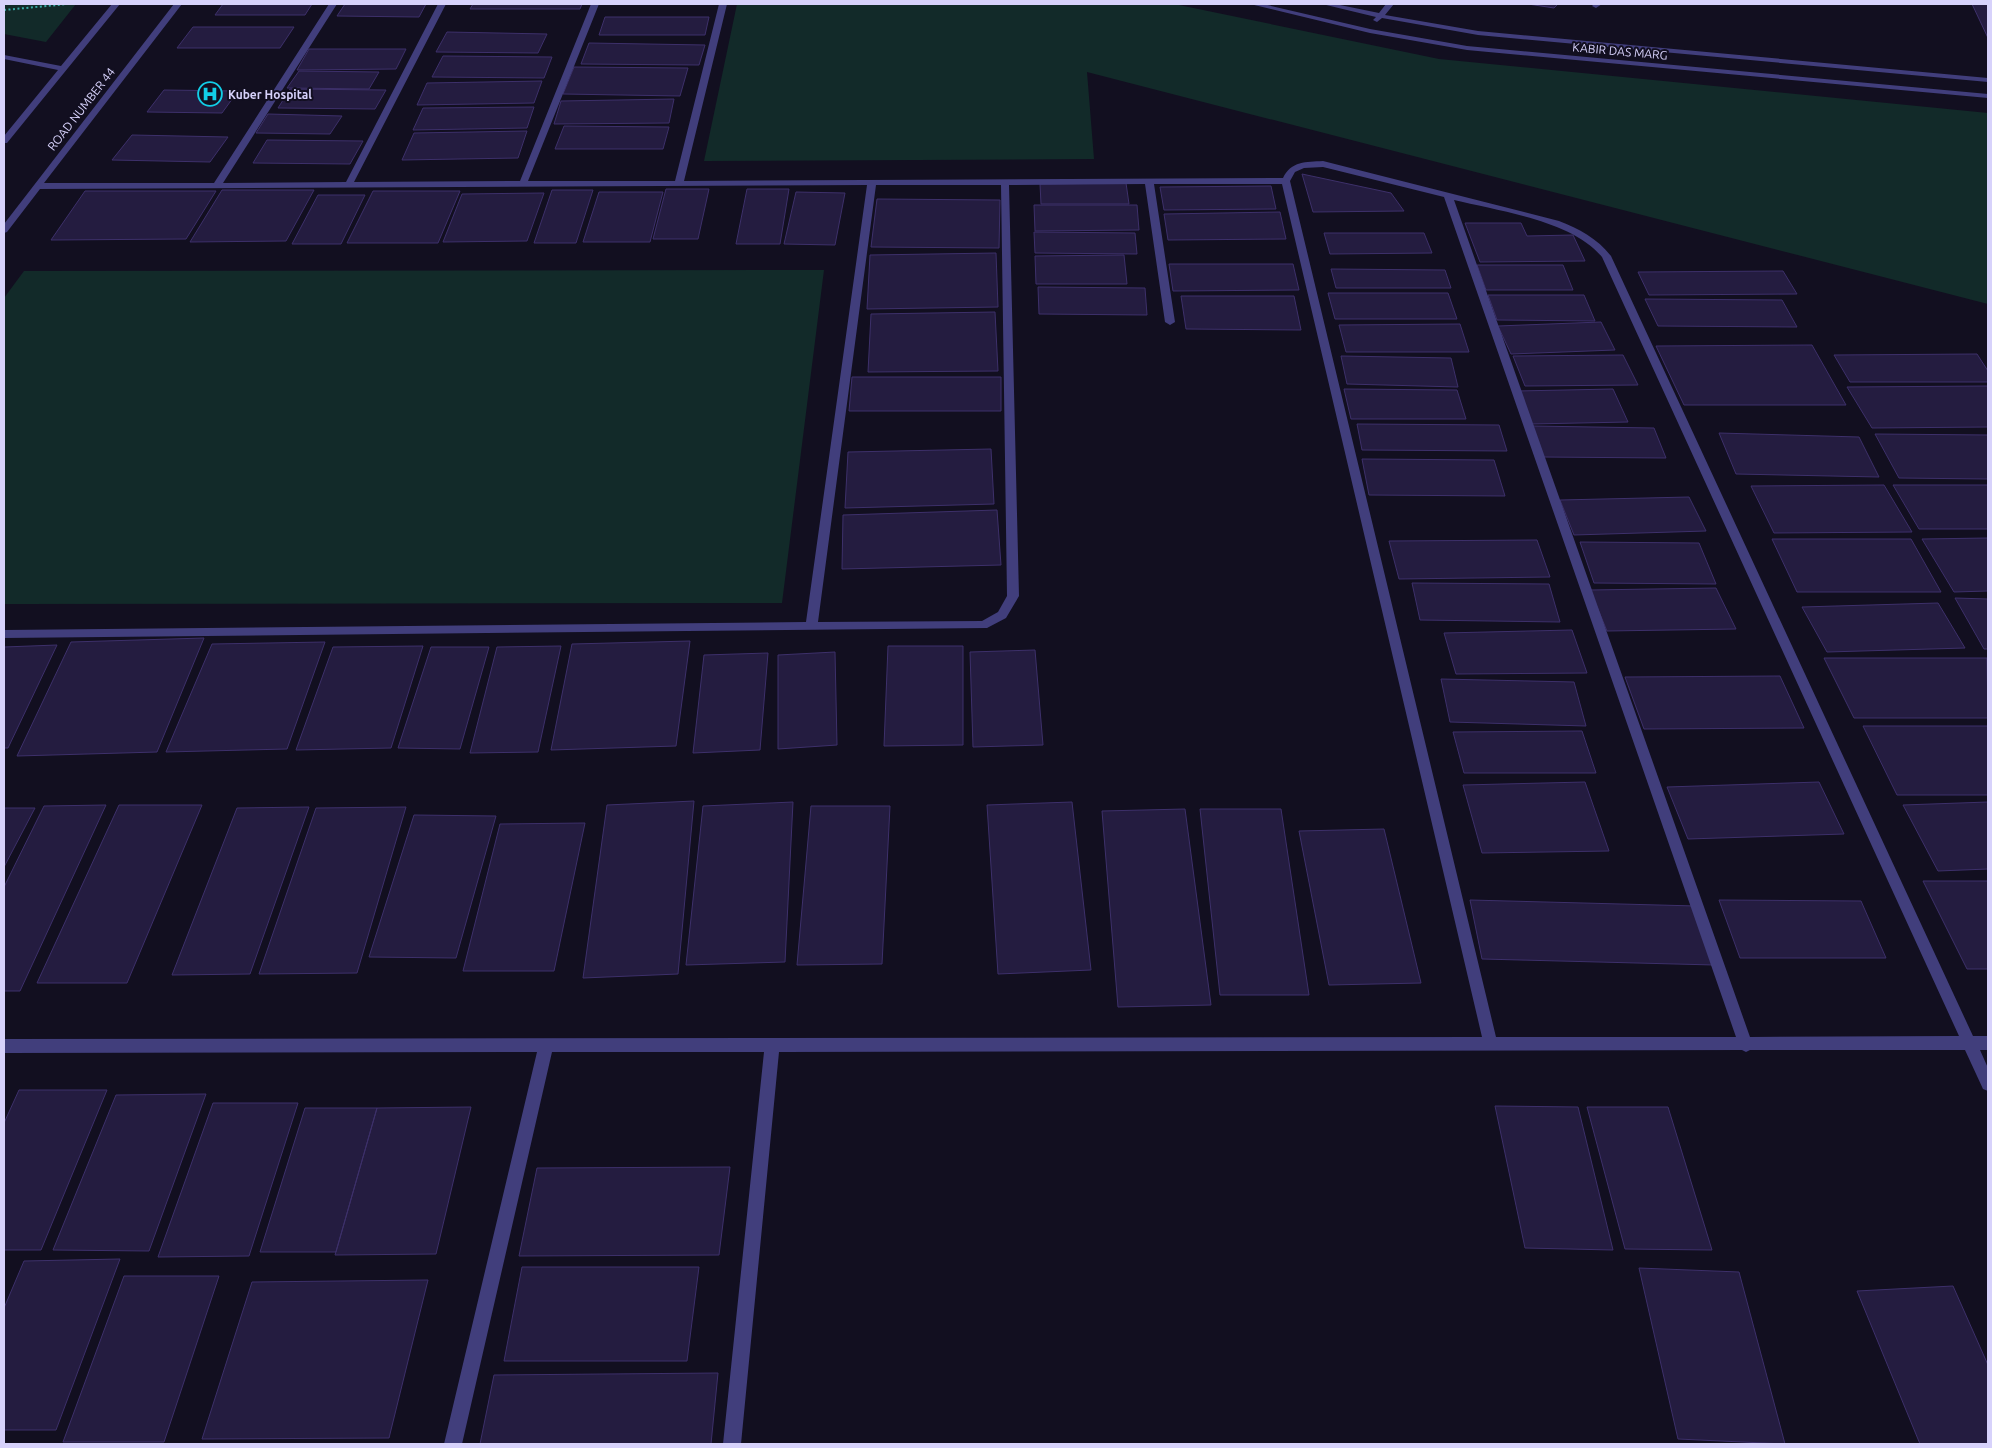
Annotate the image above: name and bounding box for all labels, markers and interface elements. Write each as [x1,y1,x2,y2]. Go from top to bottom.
street label: KABIR DAS MARG [1572,40,1668,62]
street label: ROAD NUMBER 44 [45,65,117,153]
hospital icon: Kuber Hospital [197,81,223,107]
place label: Kuber Hospital [228,88,312,101]

